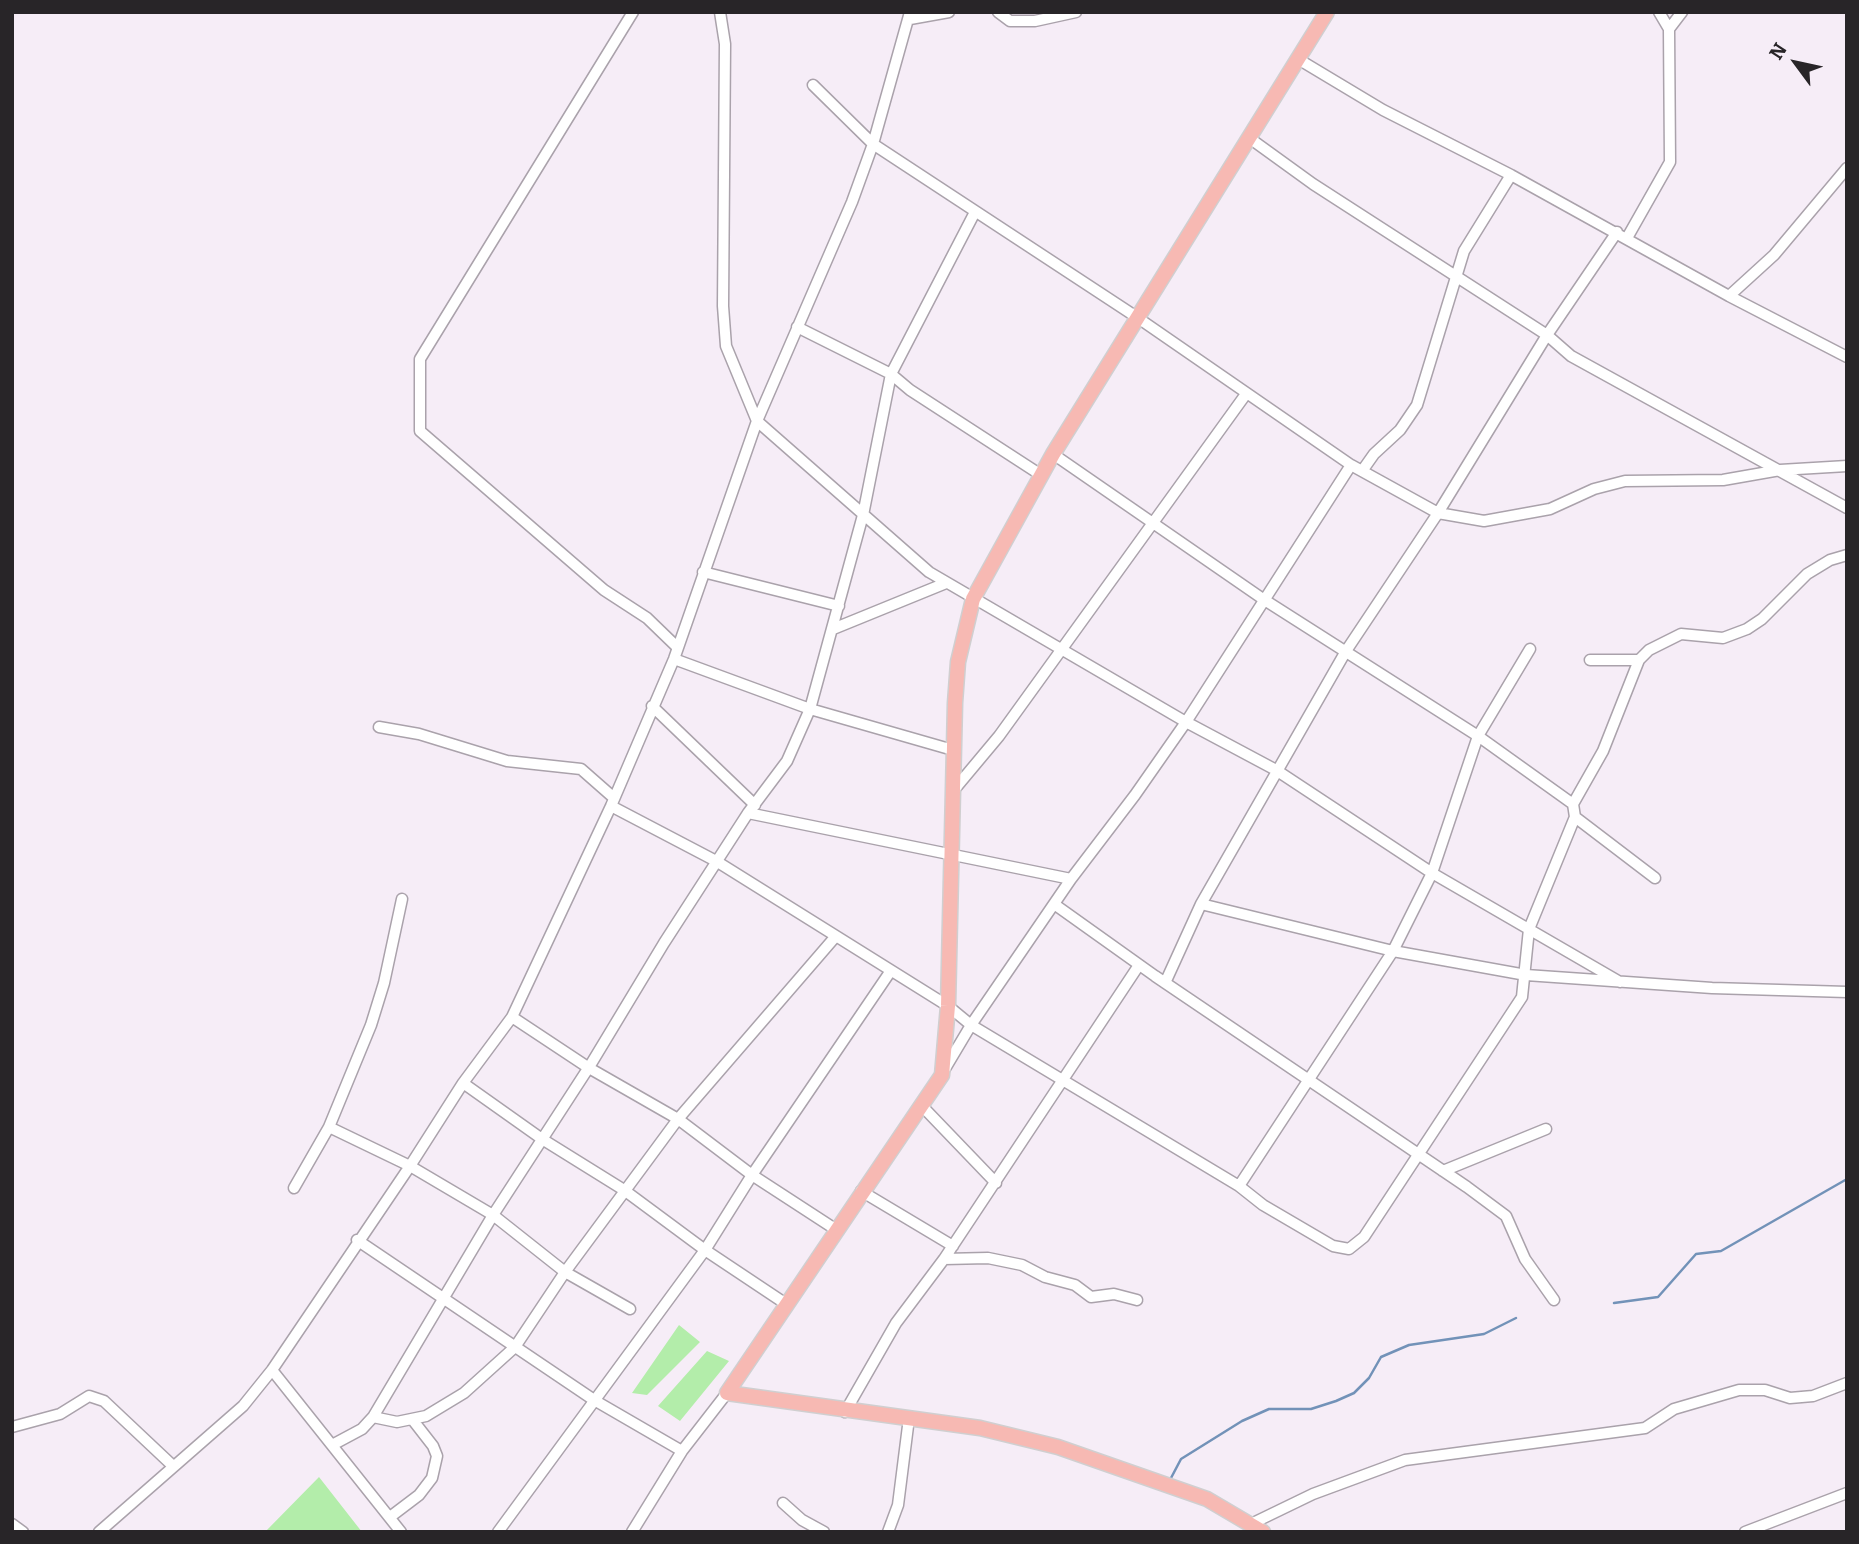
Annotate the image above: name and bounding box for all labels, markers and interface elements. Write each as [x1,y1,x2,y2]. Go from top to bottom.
north arrow [1761,28,1831,98]
text: N [1764,39,1792,64]

